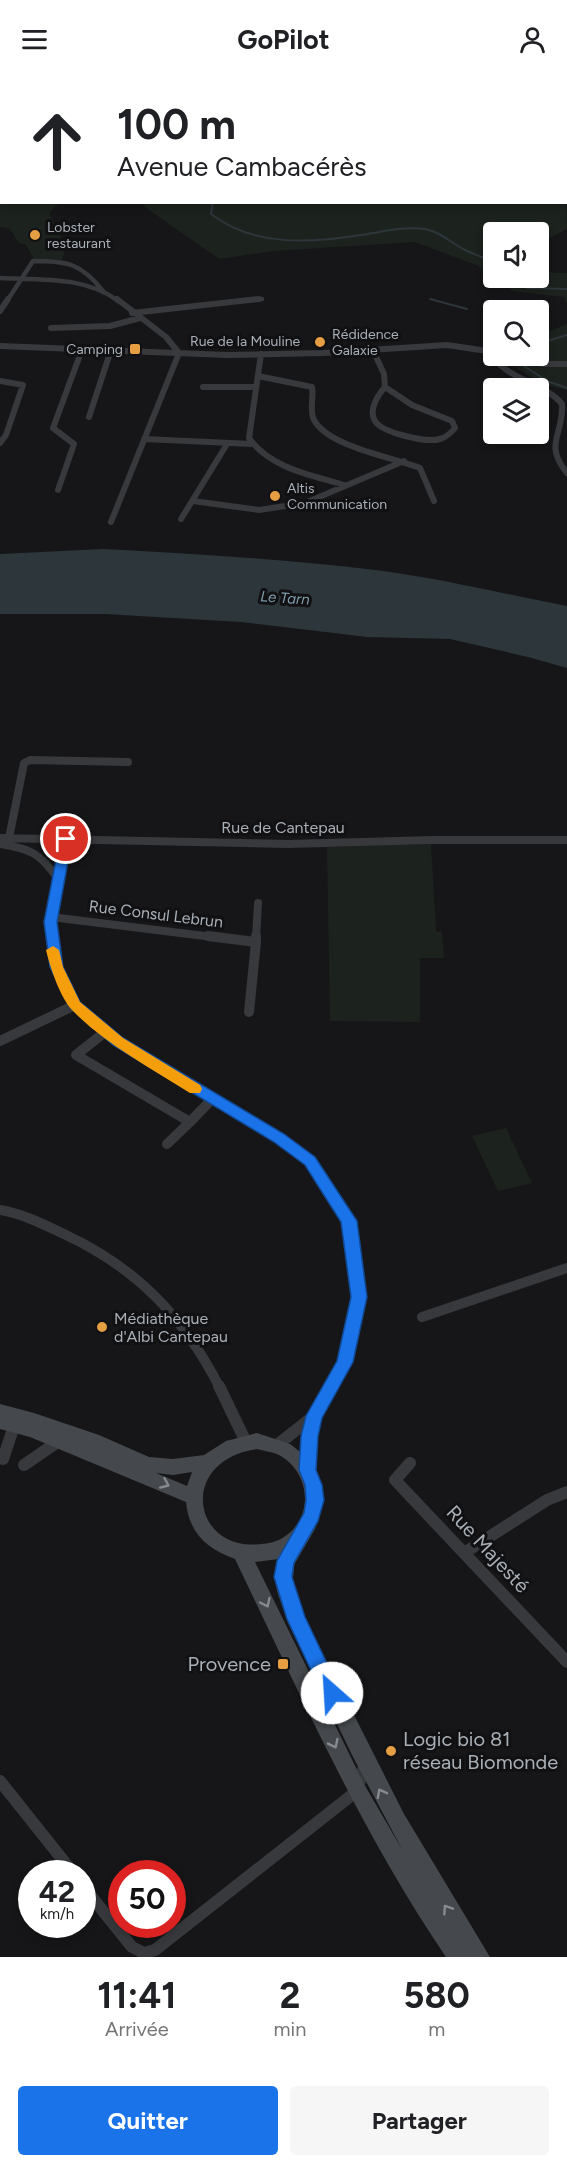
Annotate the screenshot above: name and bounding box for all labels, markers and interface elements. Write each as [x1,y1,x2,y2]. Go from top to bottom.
icon: menu [18,23,51,56]
text: GoPilot [237,23,330,56]
icon: person [516,23,549,56]
text: 100 m [117,99,236,150]
icon: ahead [18,102,96,180]
text: Avenue Cambacérès [117,150,367,183]
place label: Lobster restaurant [47,219,111,252]
map controls [483,222,549,444]
button: sound [483,222,549,288]
marker: Lobster restaurant [28,228,42,242]
button: search [483,300,549,366]
place label: Rédidence Galaxie [332,326,399,359]
street label: Rue de la Mouline [190,333,300,350]
marker: Rédidence Galaxie [313,335,327,349]
place label: Camping [66,341,123,358]
marker: Camping [128,342,142,356]
button: layers [483,378,549,444]
place label: Altis Communication [287,480,387,513]
marker: Altis Communication [268,489,282,503]
water label: Le Tarn [260,587,310,609]
pin [40,813,91,864]
street label: Rue de Cantepau [221,818,345,837]
icon: arrive [49,822,82,855]
street label: Rue Consul Lebrun [88,896,224,932]
place label: Médiathèque d'Albi Cantepau [114,1309,228,1346]
marker: Médiathèque d'Albi Cantepau [95,1320,109,1334]
one-way arrow [159,1477,170,1489]
street label: Rue Majesté [441,1500,535,1598]
one-way arrow [259,1597,271,1608]
place label: Provence [187,1652,271,1676]
marker: Provence [276,1657,290,1671]
position arrow [300,1661,364,1725]
place label: Logic bio 81 réseau Biomonde [403,1727,558,1774]
one-way arrow [327,1738,339,1749]
marker: Logic bio 81 réseau Biomonde [384,1744,398,1758]
one-way arrow [377,1789,388,1800]
speed limit sign: 50 [108,1860,186,1938]
text: 42 [39,1873,75,1910]
text: km/h [40,1905,74,1923]
one-way arrow [443,1905,454,1916]
text: 11:41 [97,1974,176,2017]
text: 2 [280,1974,300,2017]
text: 580 [404,1974,470,2017]
text: Arrivée [105,2017,169,2041]
text: min [274,2017,306,2041]
text: m [428,2017,445,2041]
button: Quitter [18,2086,278,2155]
button: Partager [290,2086,549,2155]

